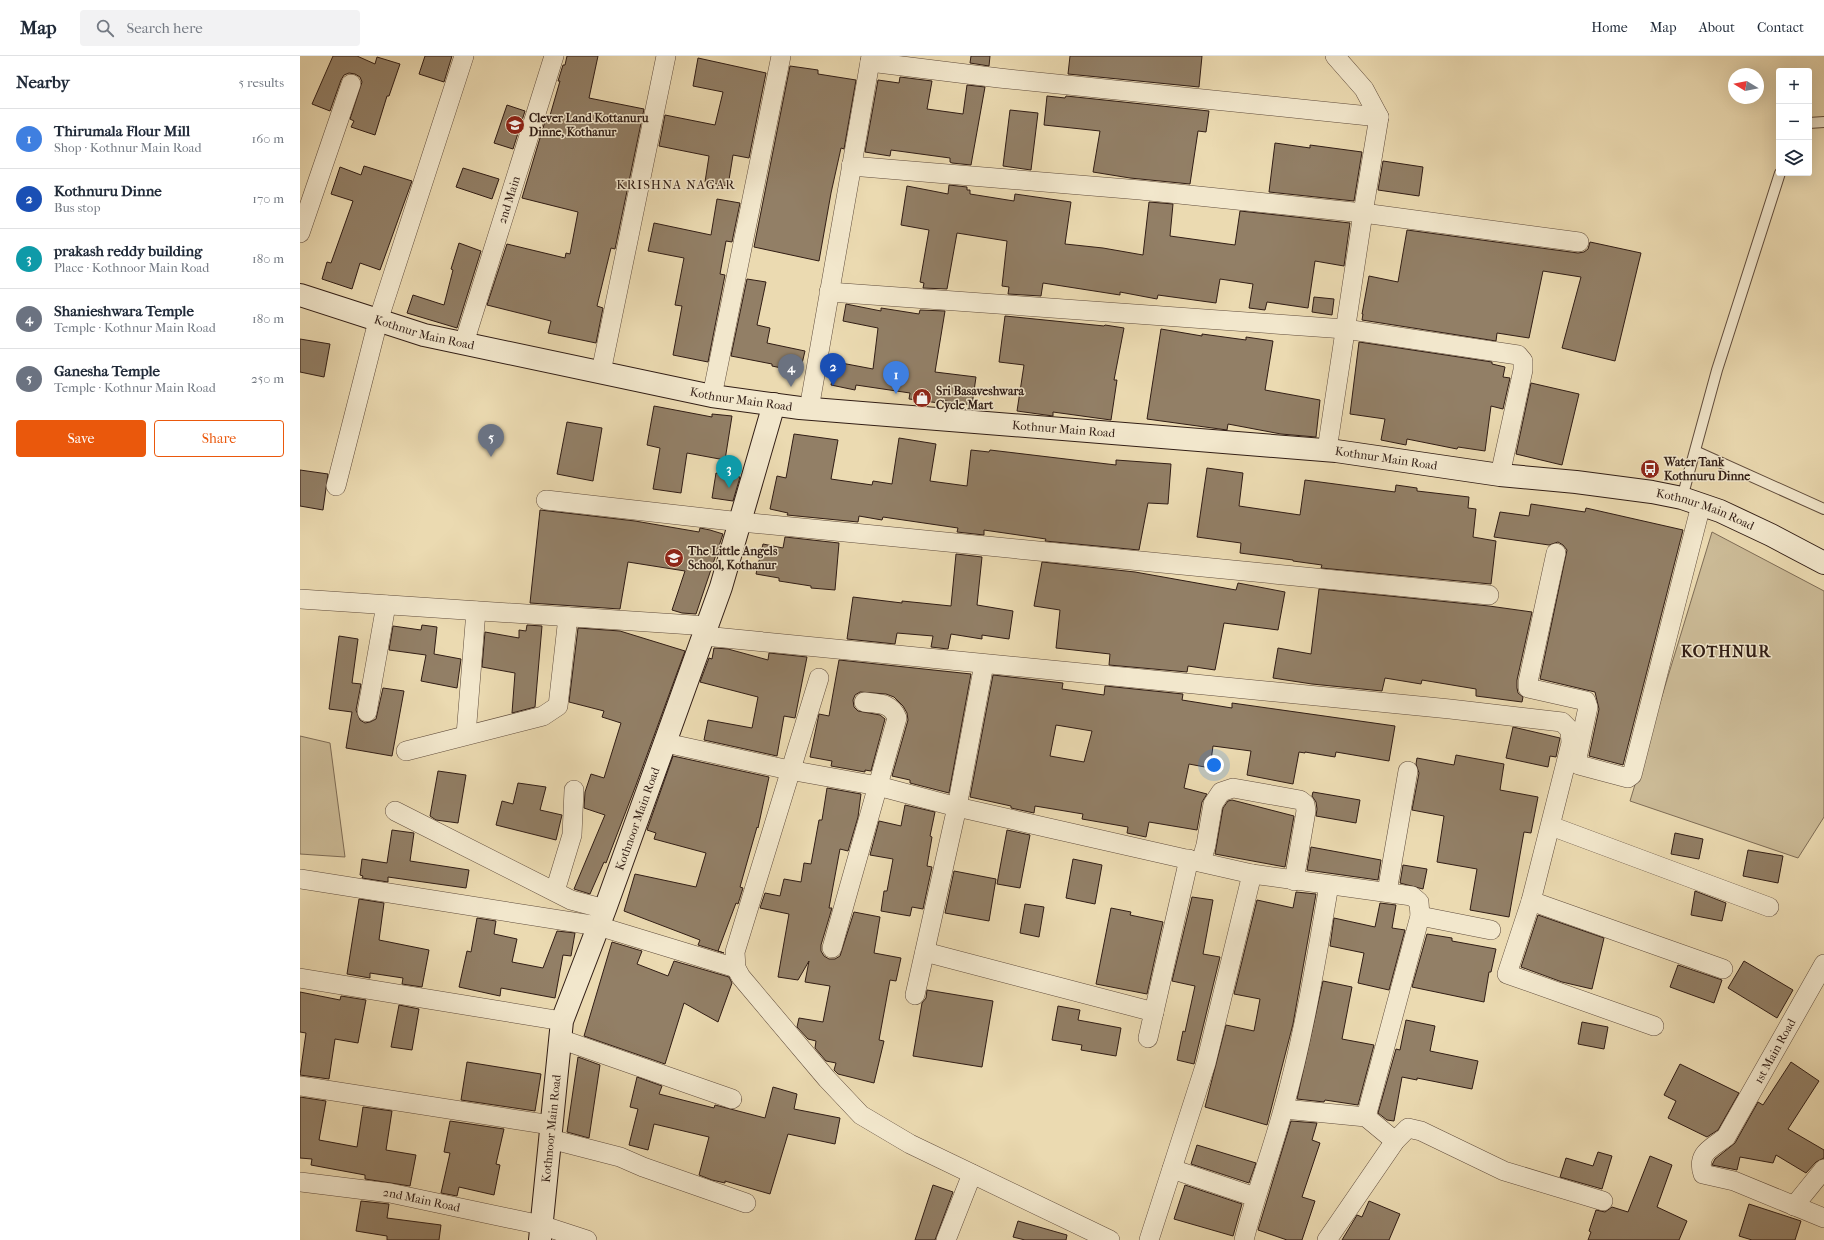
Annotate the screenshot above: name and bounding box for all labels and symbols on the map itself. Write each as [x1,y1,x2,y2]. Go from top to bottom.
north arrow [1728,68,1764,104]
place label: Clever Land Kottanuru Dinne, Kothanur [529,111,649,139]
school or university icon: Clever Land Kottanuru Dinne, Kothanur [504,114,526,136]
street label: 2nd Main [495,174,523,225]
district label: KRISHNA NAGAR [616,177,736,192]
street label: Kothnur Main Road [372,312,476,353]
pin: 2 [820,353,846,386]
pin: 4 [778,354,804,387]
pin: 1 [883,361,909,394]
place label: Sri Basaveshwara Cycle Mart [936,384,1025,413]
street label: Kothnur Main Road [689,385,794,414]
shop icon: Sri Basaveshwara Cycle Mart [911,387,933,409]
street label: Kothnur Main Road [1012,418,1116,440]
pin: 5 [478,424,504,457]
street label: Kothnur Main Road [1334,444,1439,473]
pin: 3 [716,455,742,488]
place label: Water Tank Kothnuru Dinne [1663,455,1750,483]
bus stop icon: Water Tank Kothnuru Dinne [1639,458,1661,480]
street label: Kothnur Main Road [1655,486,1757,533]
place label: The Little Angels School, Kothanur [687,544,778,572]
school or university icon: The Little Angels School, Kothanur [663,547,685,569]
district label: KOTHNUR [1681,642,1772,661]
your location [1204,755,1224,775]
street label: Kothnoor Main Road [613,765,663,872]
street label: 1st Main Road [1751,1016,1799,1086]
street label: Kothnoor Main Road [539,1073,564,1183]
street label: 2nd Main Road [382,1185,462,1215]

